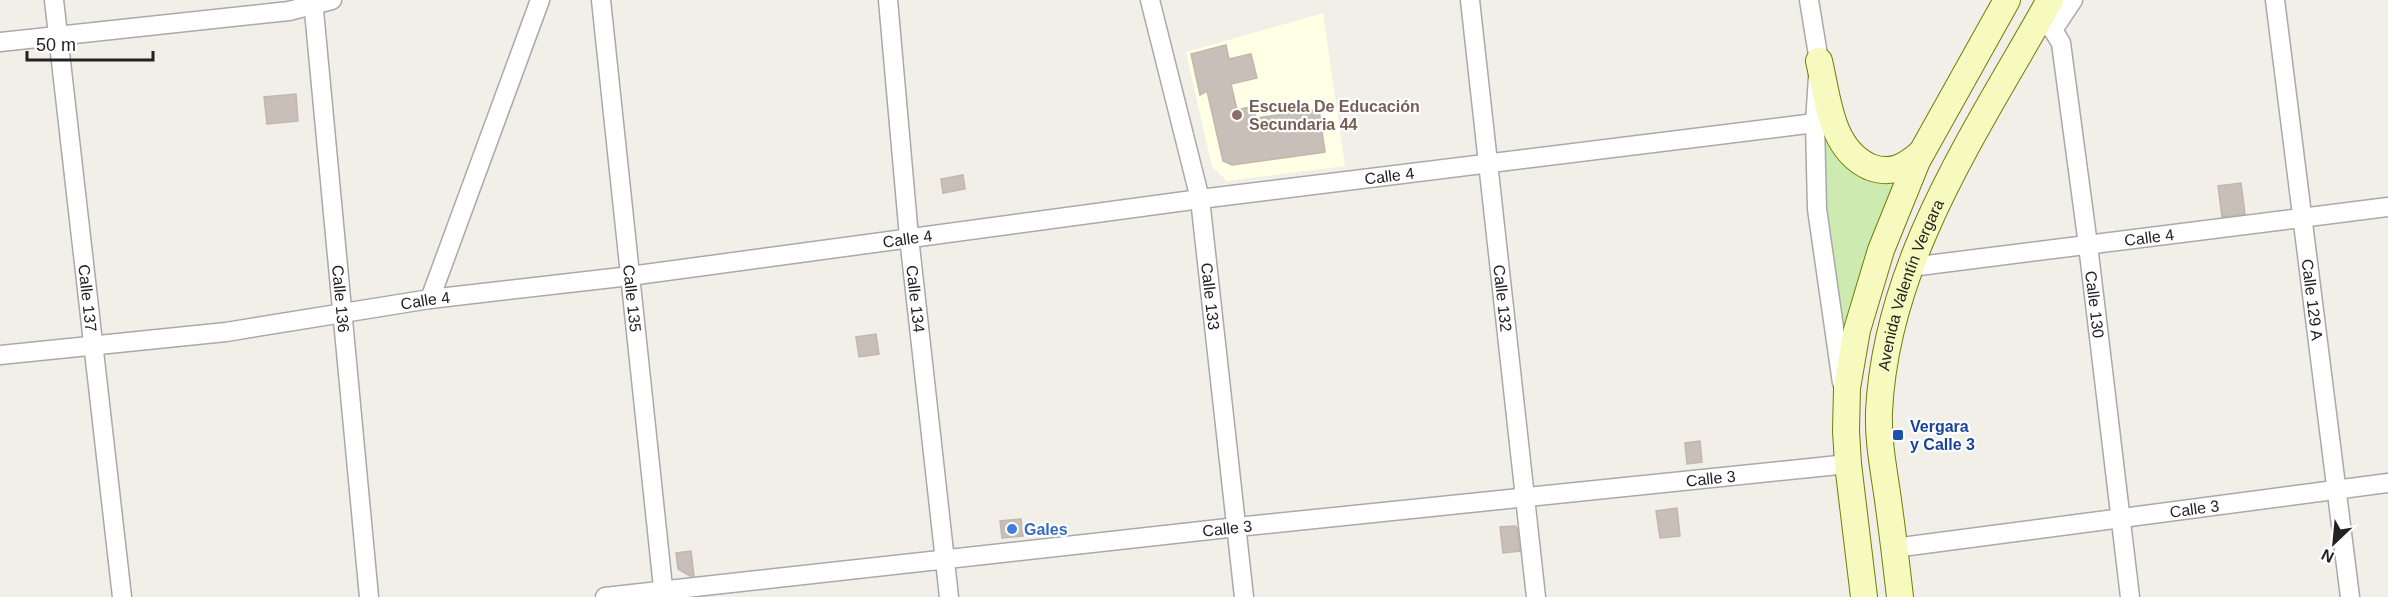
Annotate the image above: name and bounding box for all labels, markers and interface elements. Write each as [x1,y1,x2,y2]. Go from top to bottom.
scale bar [27,24,153,62]
text: 50 m [36,35,76,55]
place label: Escuela De Educación Secundaria 44 [1249,98,1420,133]
marker: Escuela De Educación Secundaria 44 [1230,108,1244,122]
street label: Calle 4 [1364,165,1415,188]
street label: Avenida Valentín Vergara [1875,197,1947,372]
street label: Calle 4 [2123,226,2175,249]
street label: Calle 4 [882,227,933,251]
street label: Calle 129 A [2299,258,2326,342]
street label: Calle 133 [1198,262,1222,331]
street label: Calle 137 [75,264,100,333]
street label: Calle 136 [329,264,352,333]
street label: Calle 135 [620,264,644,333]
street label: Calle 134 [903,264,928,333]
street label: Calle 132 [1490,264,1515,333]
street label: Calle 130 [2082,270,2107,339]
street label: Calle 4 [399,289,451,313]
place label: Vergara y Calle 3 [1910,418,1975,453]
marker: Vergara y Calle 3 [1891,428,1905,442]
street label: Calle 3 [1685,468,1736,490]
street label: Calle 3 [2169,497,2220,521]
north arrow [2304,513,2364,573]
street label: Calle 3 [1202,517,1253,540]
place label: Gales [1024,521,1068,538]
marker: Gales [1005,522,1019,536]
text: N [2319,546,2337,566]

